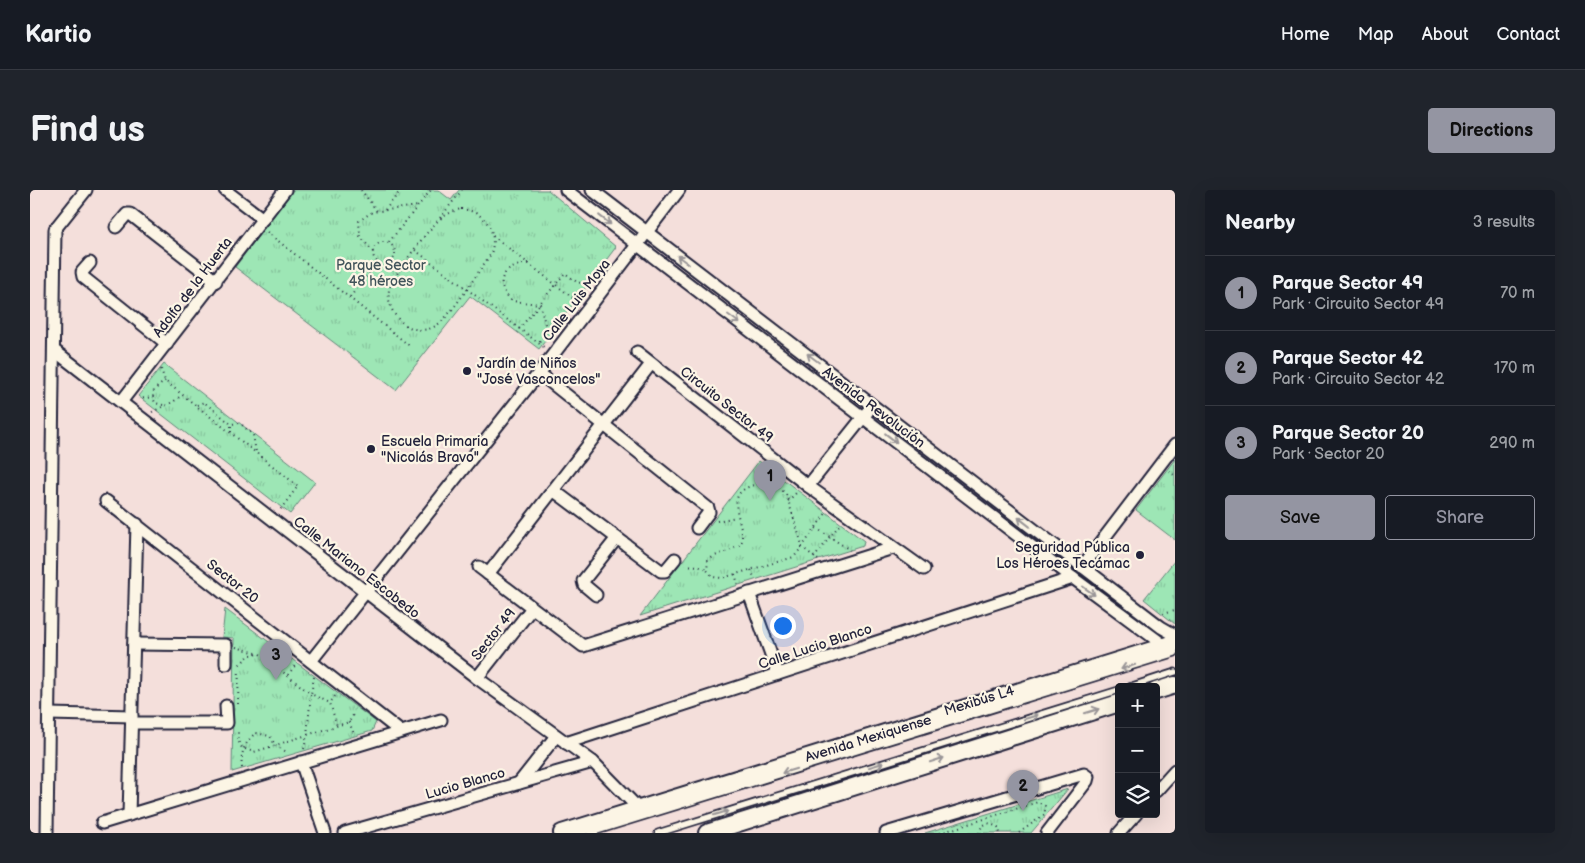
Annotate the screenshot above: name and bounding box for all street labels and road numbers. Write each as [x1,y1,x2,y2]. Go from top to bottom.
street label: Adolfo de la Huerta [149,234,236,341]
street label: Calle Luis Moya [539,256,614,345]
street label: Circuito Sector 49 [677,363,777,446]
street label: Avenida Revolución [819,363,928,452]
street label: Calle Mariano Escobedo [290,513,423,622]
street label: Sector 20 [203,556,262,607]
street label: Sector 49 [468,605,519,664]
street label: Calle Lucio Blanco [756,620,874,673]
street label: Mexibús L4 [942,682,1017,719]
street label: Avenida Mexiquense [803,711,933,766]
street label: Lucio Blanco [423,764,507,803]

